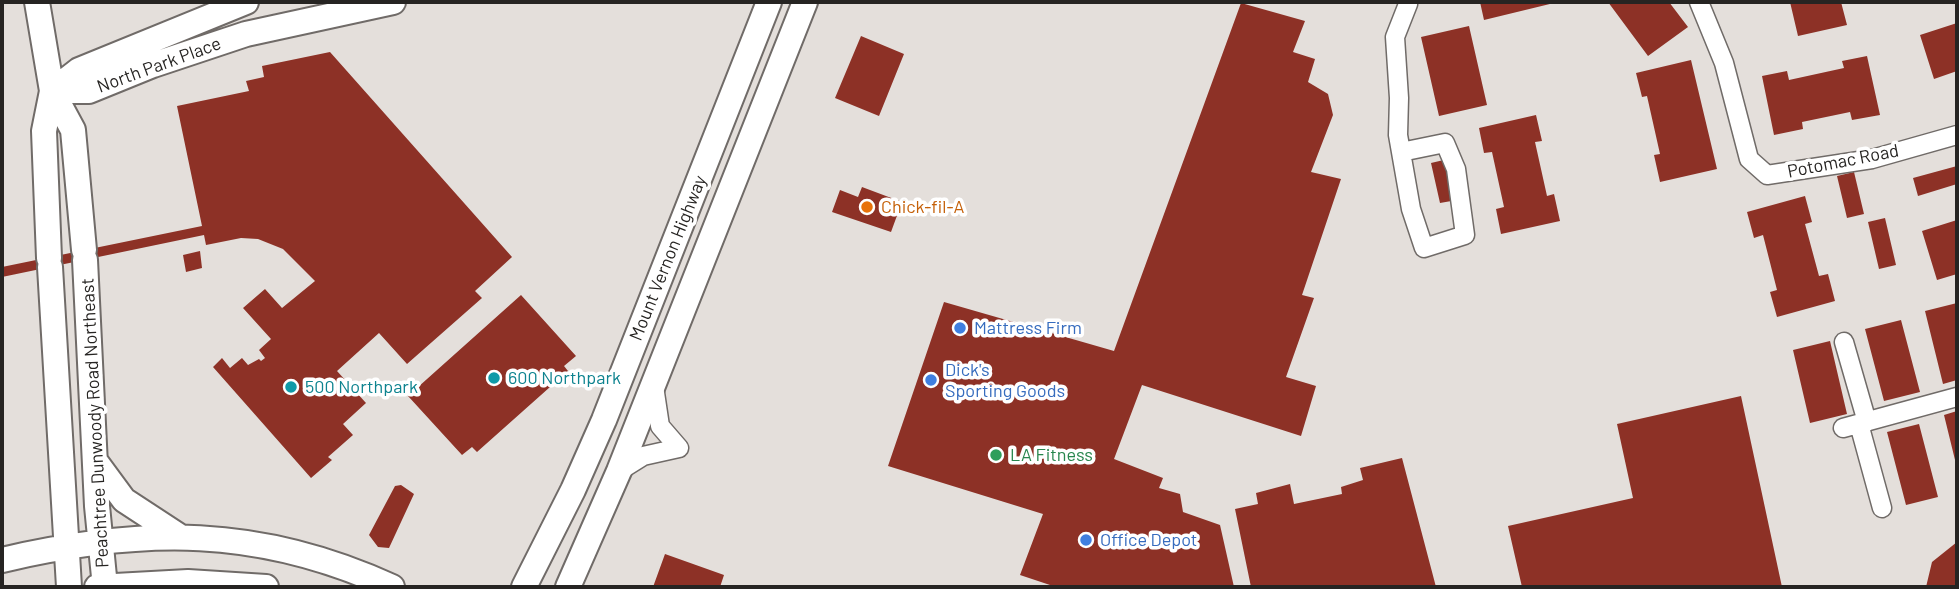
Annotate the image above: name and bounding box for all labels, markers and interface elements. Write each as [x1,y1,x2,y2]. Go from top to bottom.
street label: North Park Place [94,33,224,97]
street label: Potomac Road [1785,140,1901,182]
street label: Mount Vernon Highway [625,172,711,344]
place label: Chick-fil-A [881,196,965,218]
marker: Chick-fil-A [859,199,875,215]
street label: Peachtree Dunwoody Road Northeast [77,278,113,568]
place label: Mattress Firm [974,317,1082,339]
marker: Mattress Firm [952,320,968,336]
place label: Dick's Sporting Goods [945,359,1065,402]
place label: 600 Northpark [508,367,621,389]
marker: 600 Northpark [486,370,502,386]
marker: Dick's Sporting Goods [923,372,939,388]
place label: 500 Northpark [305,376,418,398]
marker: 500 Northpark [283,379,299,395]
place label: LA Fitness [1010,444,1093,466]
marker: LA Fitness [988,447,1004,463]
place label: Office Depot [1100,529,1197,551]
marker: Office Depot [1078,532,1094,548]

